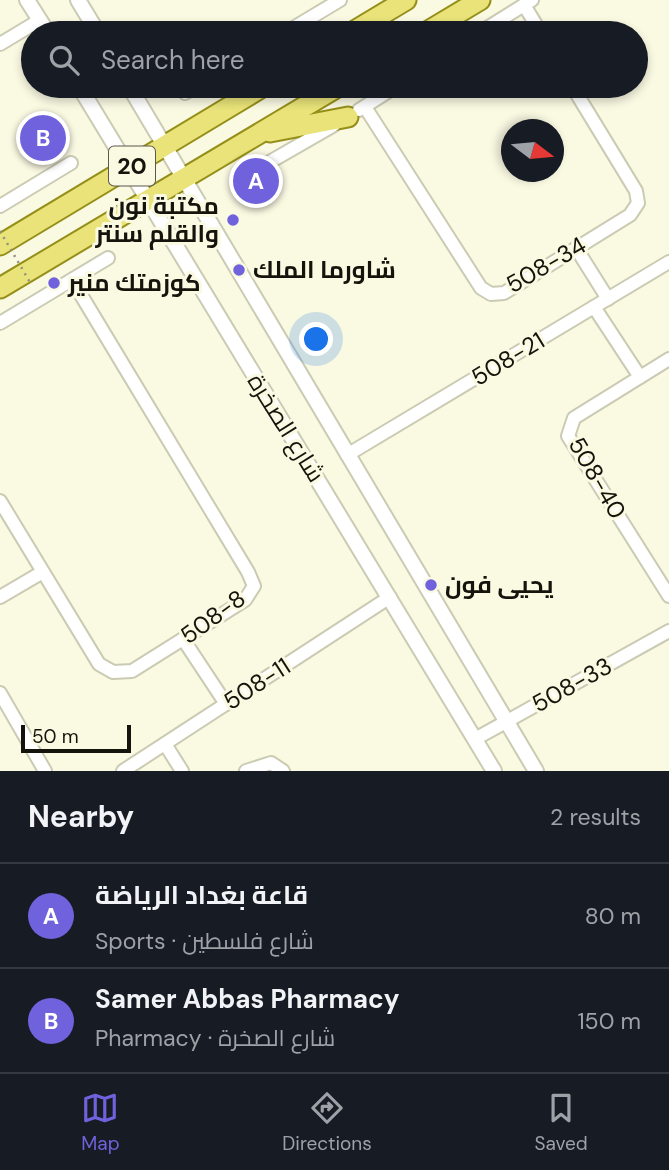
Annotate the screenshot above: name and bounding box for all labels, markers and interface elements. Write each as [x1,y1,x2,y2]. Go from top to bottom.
search box [21,21,648,98]
icon: search [45,41,83,79]
text: Search here [101,43,244,77]
pin: B [20,112,66,164]
north arrow [501,119,564,182]
road number: 20 [109,146,155,186]
pin: A [233,155,279,207]
place label: مكتبة نون والقلم سنتر [95,190,219,250]
marker: مكتبة نون والقلم سنتر [225,212,241,228]
street label: 508-34 [500,229,591,300]
place label: شاورما الملك [253,254,396,285]
marker: شاورما الملك [231,262,247,278]
place label: كوزمتك منير [67,267,201,298]
marker: كوزمتك منير [46,275,62,291]
your location [299,322,333,356]
street label: 508-21 [465,325,550,392]
street label: شارع الصخرة [240,368,332,488]
street label: 508-40 [562,431,633,524]
place label: يحيى فون [445,569,554,600]
marker: يحيى فون [423,577,439,593]
street label: 508-8 [174,583,251,651]
street label: 508-33 [526,650,617,719]
street label: 508-11 [217,651,296,717]
scale bar [21,722,131,754]
text: 50 m [32,724,79,749]
text: Nearby [28,797,134,836]
text: 2 results [550,802,641,832]
text: قاعة بغداد الرياضة [95,878,308,912]
text: A [43,901,59,931]
text: 80 m [585,901,641,931]
text: Sports · شارع فلسطين [95,926,314,956]
text: Samer Abbas Pharmacy [95,982,400,1016]
text: B [44,1006,58,1036]
text: 150 m [577,1006,641,1036]
text: Pharmacy · شارع الصخرة [95,1023,335,1053]
tab: Map [81,1089,120,1156]
tab: Directions [282,1089,372,1156]
tab: Saved [534,1089,588,1156]

